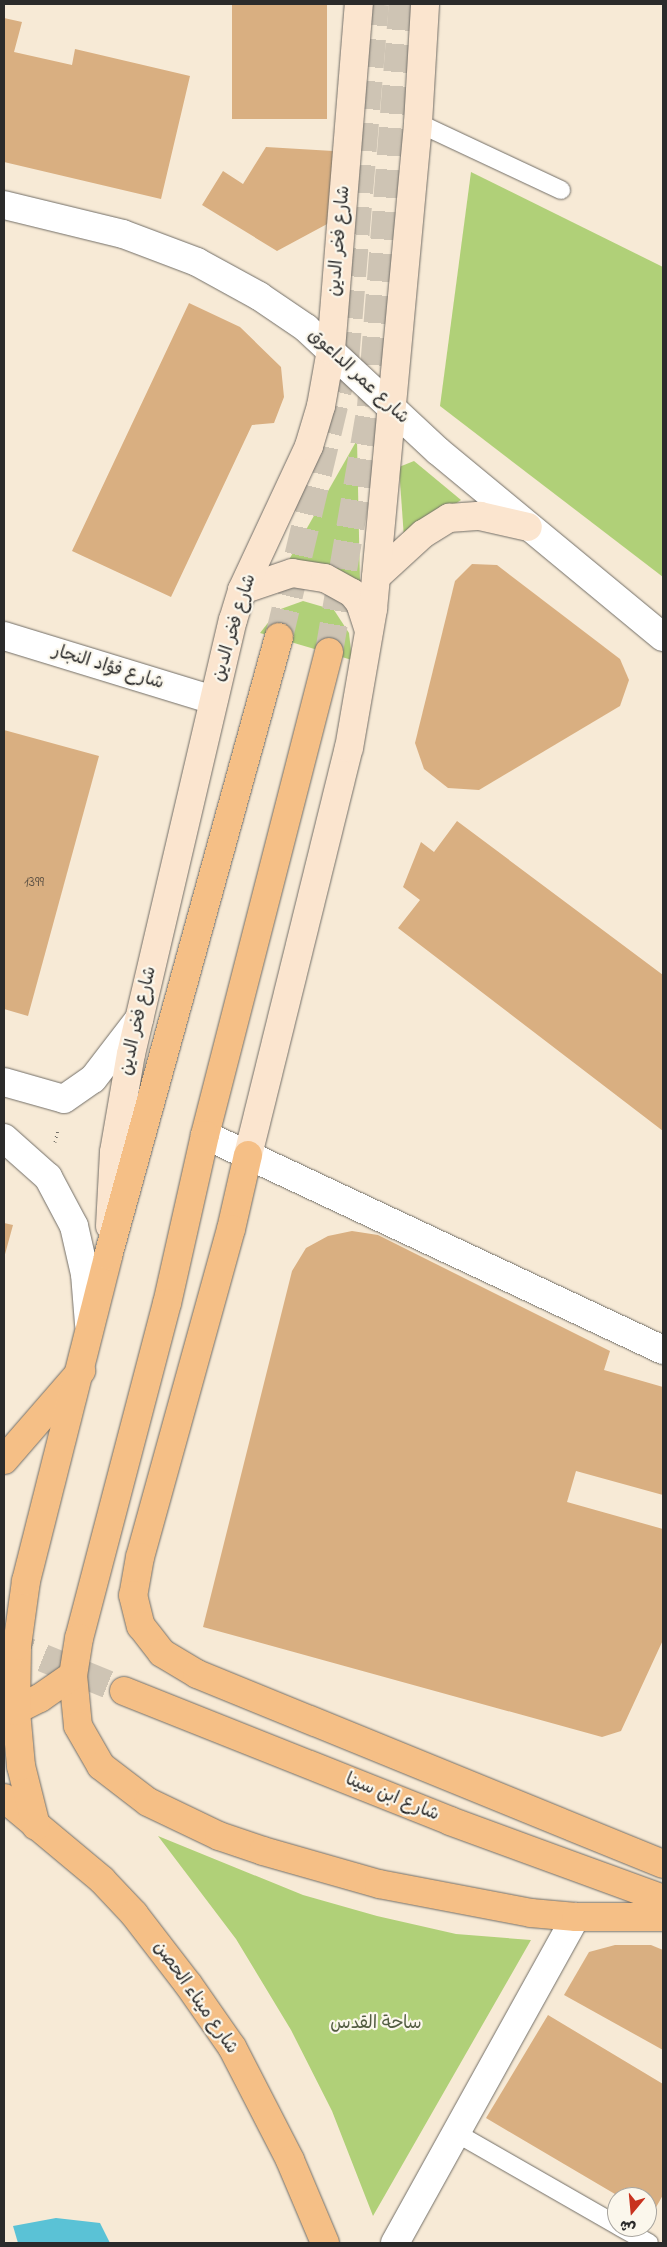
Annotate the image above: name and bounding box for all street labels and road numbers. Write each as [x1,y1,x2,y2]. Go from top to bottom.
street label: شارع فخر الدين [324,185,356,297]
street label: شارع عمر الداعوق [303,325,413,429]
street label: شارع فخر الدين [208,572,262,684]
street label: شارع فؤاد النجار [50,641,166,695]
street label: شارع فخر الدين [116,964,162,1078]
street label: شارع ابن سينا [342,1769,442,1827]
street label: شارع ميناء الحصن [148,1937,242,2059]

